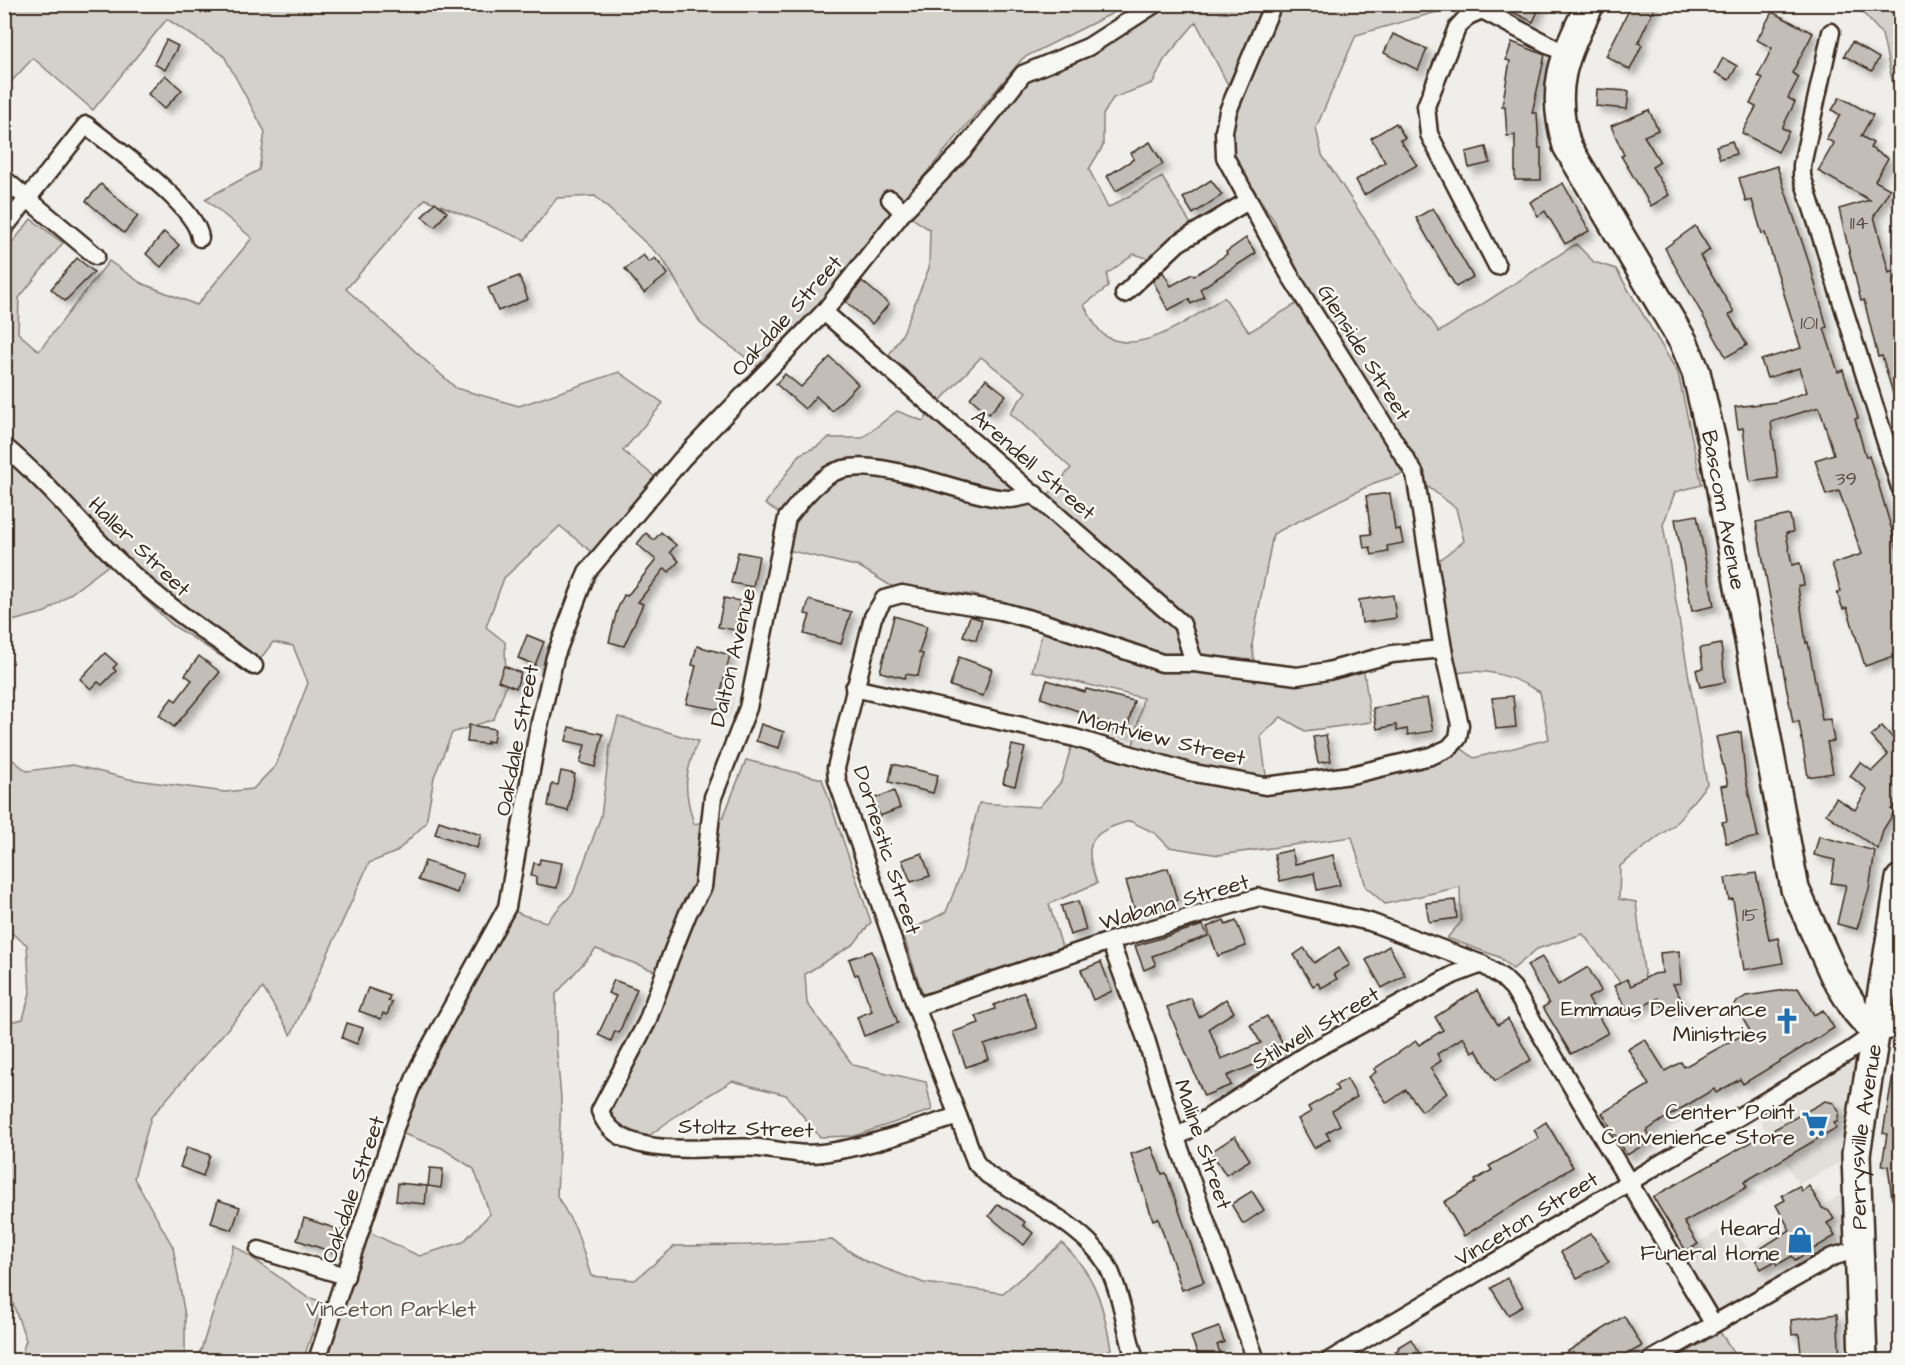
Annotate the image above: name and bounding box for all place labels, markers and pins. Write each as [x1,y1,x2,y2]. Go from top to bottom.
place label: Emmaus Deliverance Ministries [1561,994,1767,1050]
church icon: Emmaus Deliverance Ministries [1772,1006,1802,1036]
place label: Center Point Convenience Store [1601,1097,1795,1153]
supermarket icon: Center Point Convenience Store [1800,1109,1830,1139]
place label: Heard Funeral Home [1640,1213,1780,1269]
shop icon: Heard Funeral Home [1785,1225,1815,1255]

